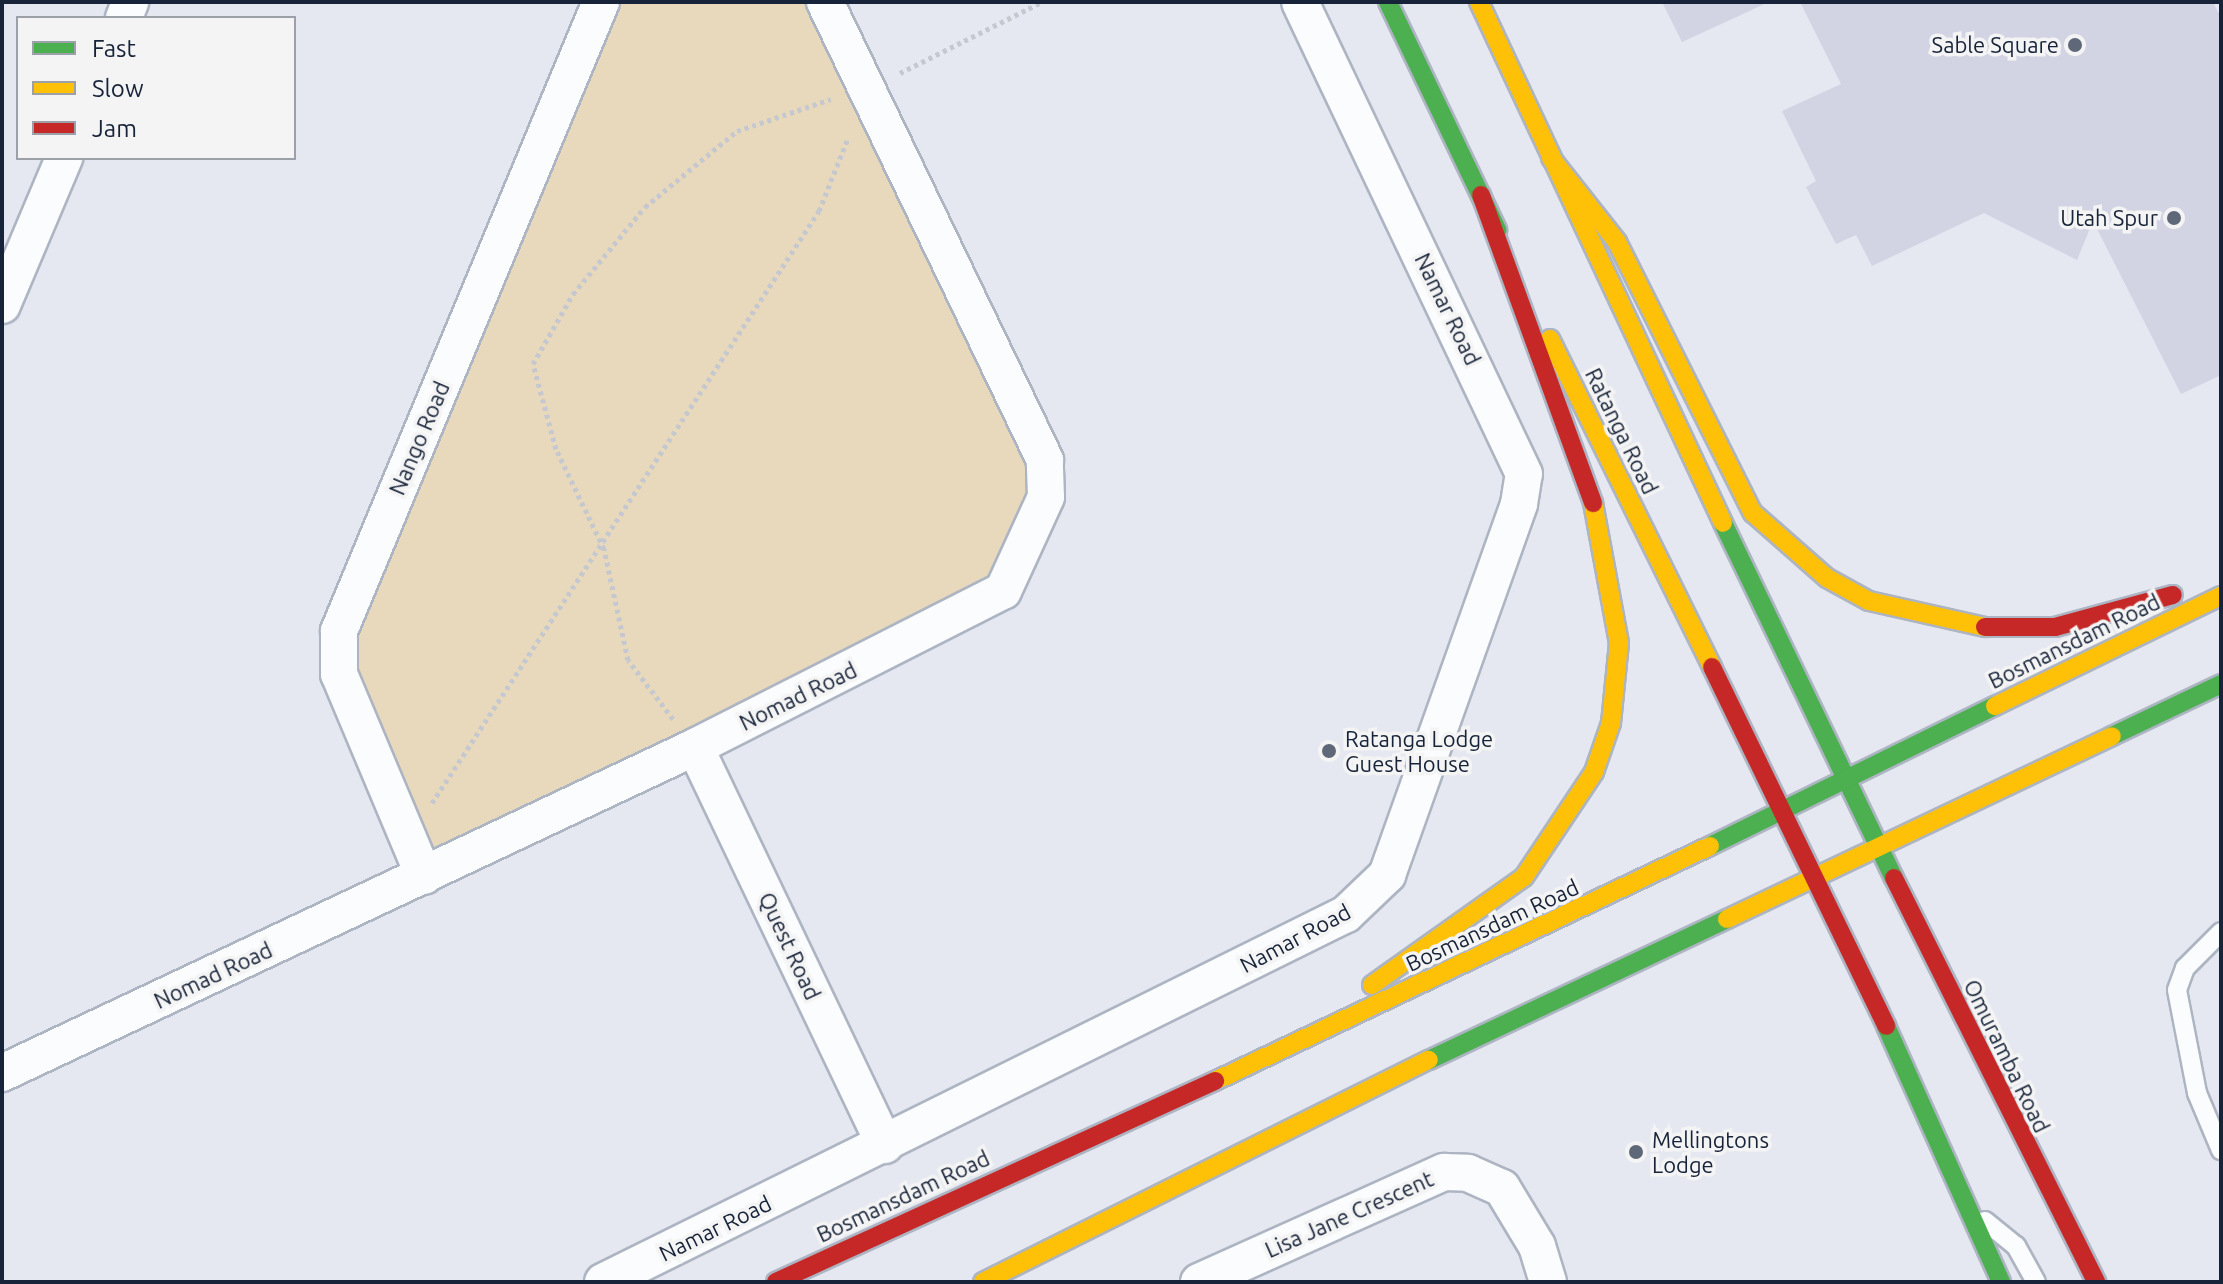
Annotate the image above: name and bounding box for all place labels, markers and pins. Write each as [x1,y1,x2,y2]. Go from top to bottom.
place label: Sable Square [1932,32,2059,58]
marker: Sable Square [2066,36,2084,54]
place label: Utah Spur [2060,205,2158,231]
marker: Utah Spur [2165,209,2183,227]
place label: Ratanga Lodge Guest House [1345,725,1493,776]
marker: Ratanga Lodge Guest House [1320,742,1338,760]
place label: Mellingtons Lodge [1652,1126,1769,1178]
marker: Mellingtons Lodge [1627,1143,1645,1161]

